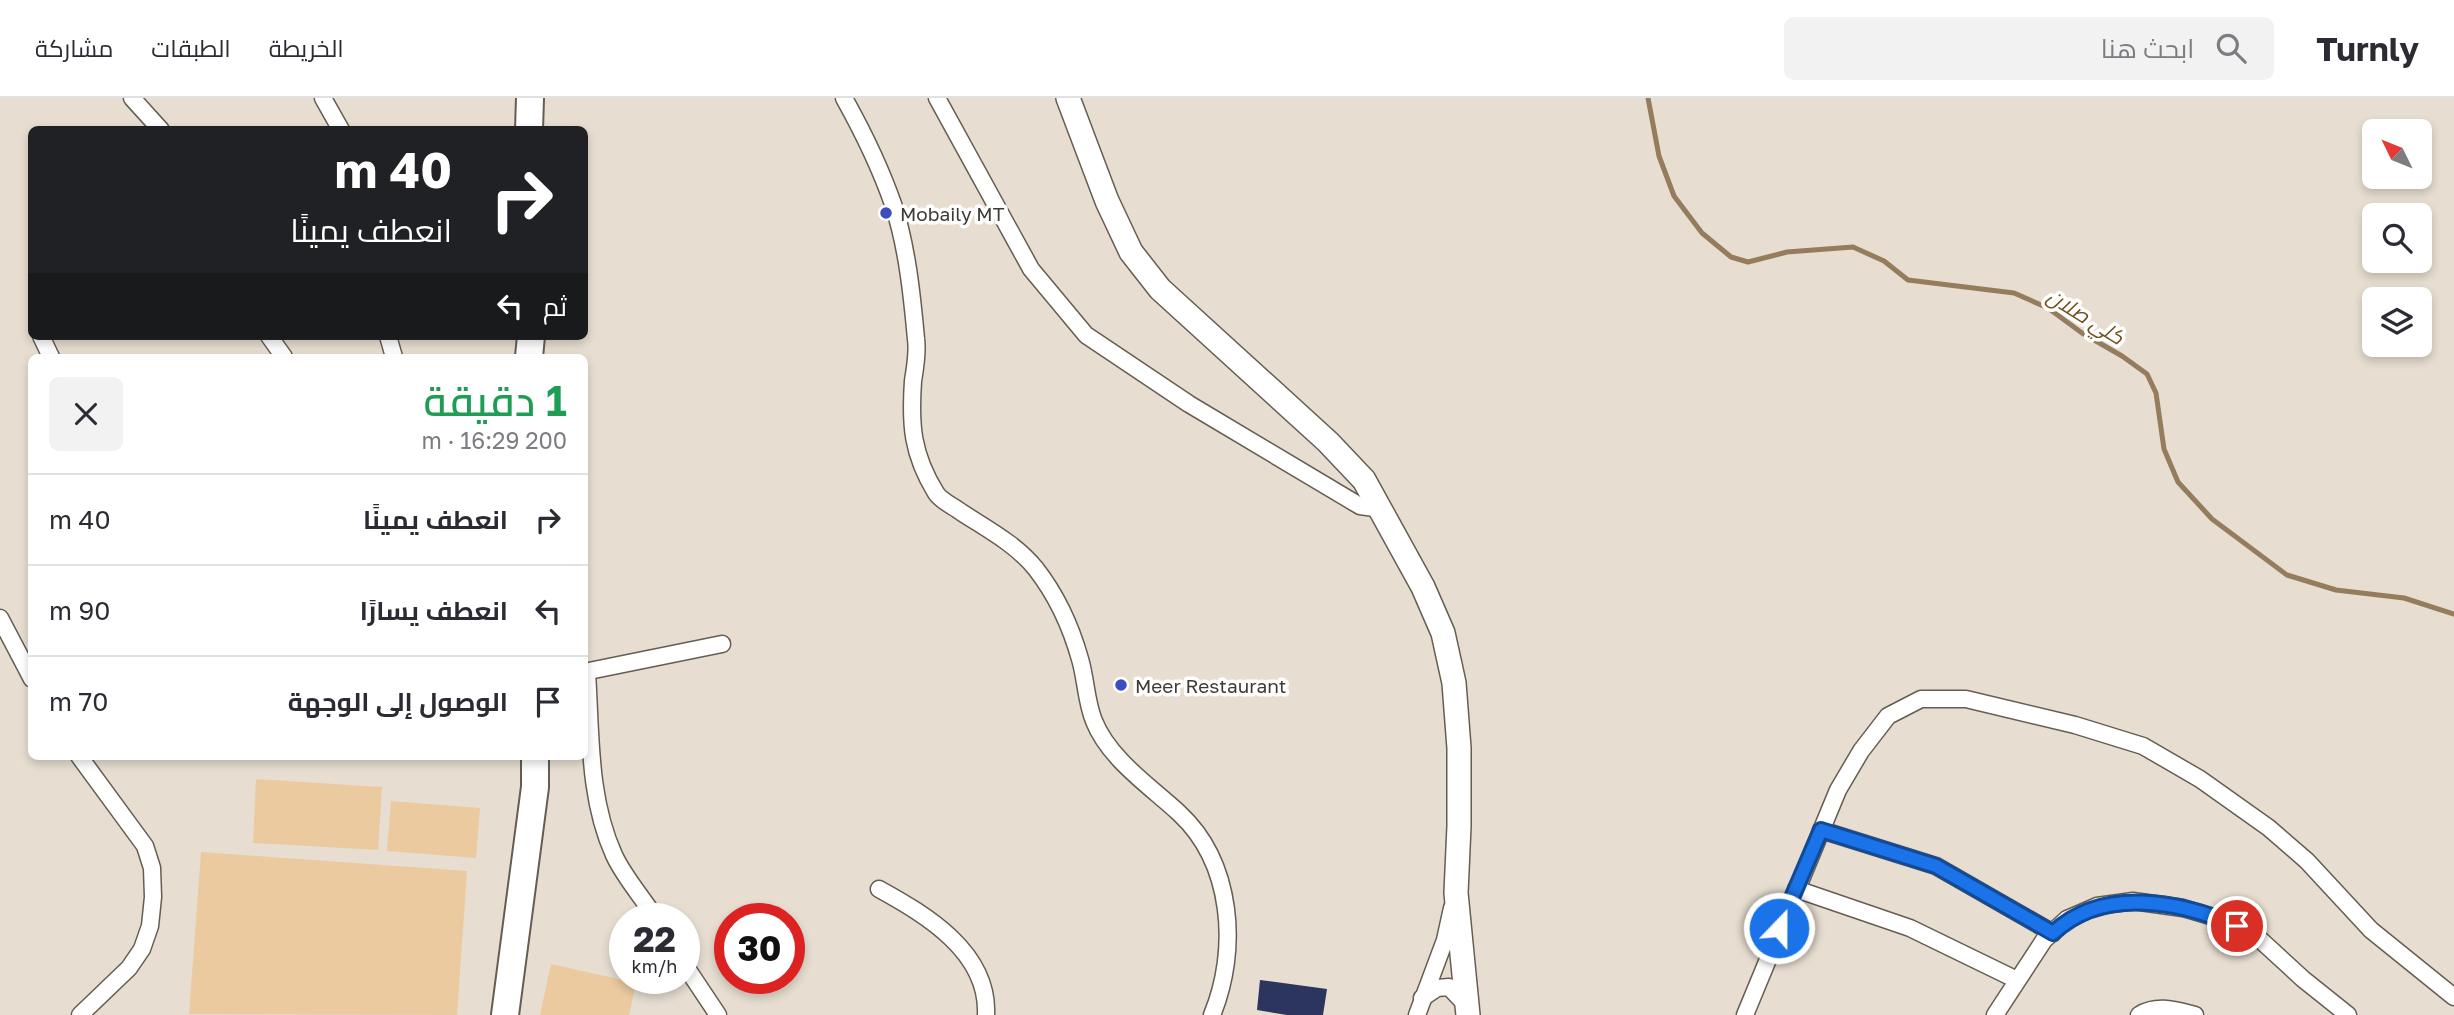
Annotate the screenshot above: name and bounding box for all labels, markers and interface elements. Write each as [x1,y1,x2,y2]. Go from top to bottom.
search box [1784,17,2274,80]
icon: search [2212,29,2250,67]
text: Turnly [2316,29,2419,68]
text: مشاركة [35,33,113,62]
text: الطبقات [151,33,231,62]
text: الخريطة [269,33,344,62]
text: ابحث هنا [2101,33,2194,64]
north arrow [2362,119,2432,189]
map controls [2362,119,2432,357]
text: 40 m [334,140,452,199]
icon: right [476,154,567,245]
place label: Mobaily MT [900,202,1005,225]
button: search [2362,203,2432,273]
marker: Mobaily MT [878,205,894,221]
text: انعطف يمينًا [290,211,452,249]
water label: كلي صلان [2040,282,2129,354]
icon: left [491,287,529,325]
button: layers [2362,287,2432,357]
text: ثم [543,291,567,322]
text: 1 دقيقة [423,375,567,425]
button: close [49,377,123,451]
text: 200 m · 16:29 [421,426,567,454]
icon: right [529,501,567,539]
text: 40 m [49,504,111,535]
text: انعطف يمينًا [363,504,508,535]
icon: left [529,592,567,630]
text: 90 m [49,595,110,626]
text: انعطف يسارًا [360,595,508,626]
place label: Meer Restaurant [1135,674,1286,697]
marker: Meer Restaurant [1113,677,1129,693]
icon: arrive [529,683,567,721]
text: 70 m [49,686,108,717]
text: الوصول إلى الوجهة [288,686,508,717]
position arrow [1742,891,1816,965]
pin [2207,896,2267,956]
speed limit sign: 30 [714,903,805,994]
icon: arrive [2218,907,2256,945]
text: 22 [633,918,676,960]
text: km/h [632,955,677,977]

